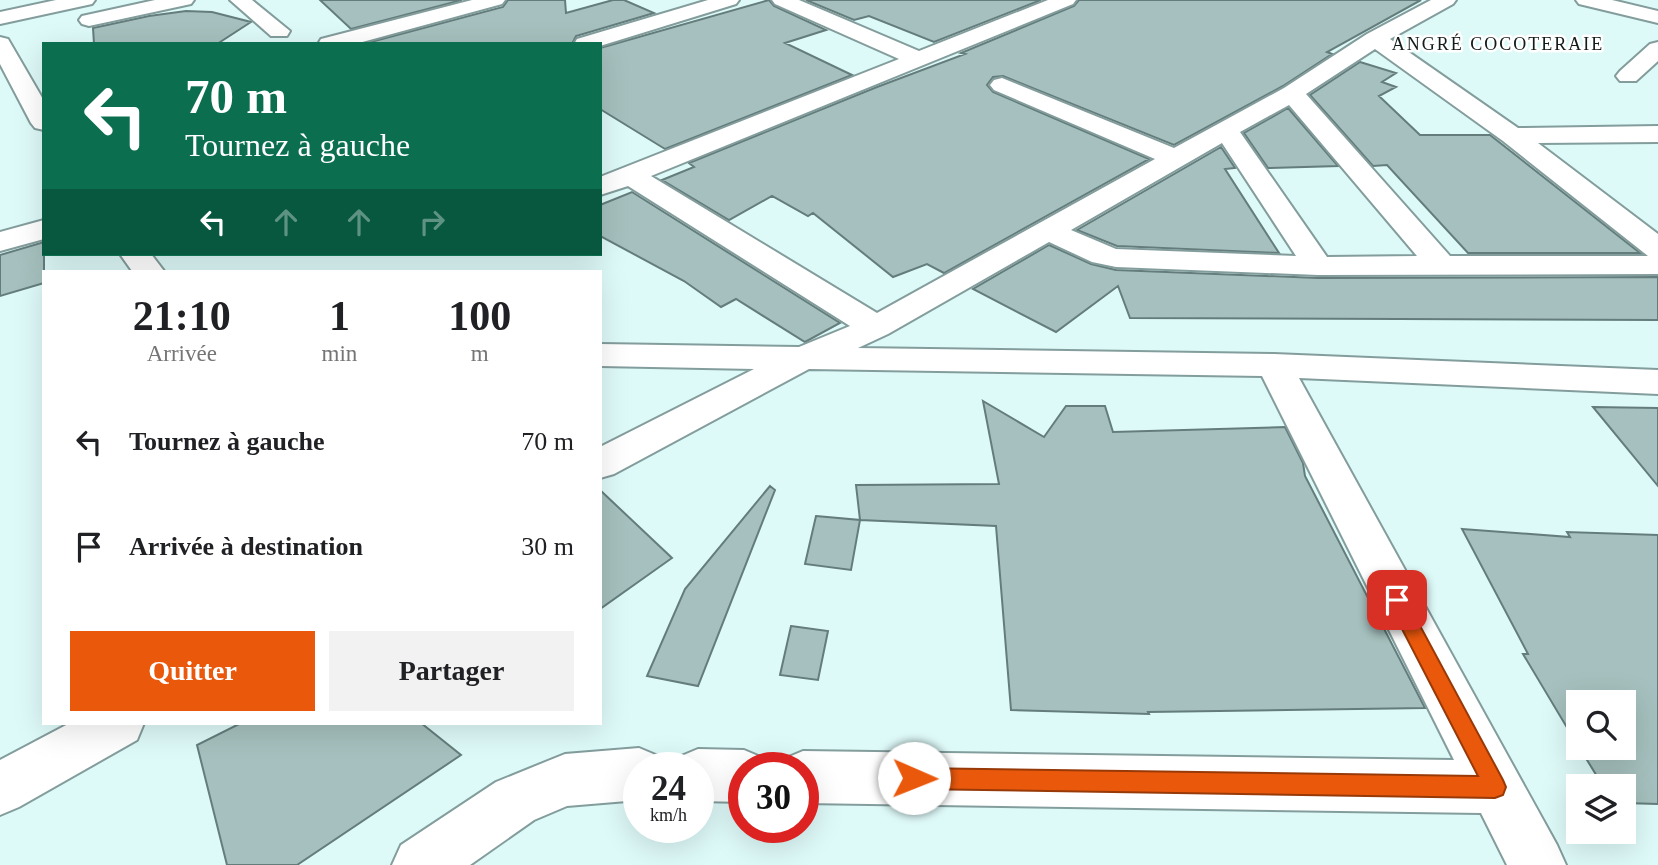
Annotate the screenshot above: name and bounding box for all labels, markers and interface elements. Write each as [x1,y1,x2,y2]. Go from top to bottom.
district label: ANGRÉ COCOTERAIE [1392,33,1604,54]
text: 70 m [185,69,287,124]
icon: left [70,70,161,161]
text: Tournez à gauche [185,127,410,163]
icon: left [194,203,232,241]
icon: ahead [267,203,305,241]
icon: ahead [340,203,378,241]
icon: right [413,203,451,241]
text: 21:10 [133,293,231,339]
text: 1 [329,293,350,339]
text: 100 [448,293,511,339]
text: Arrivée [147,341,217,366]
text: min [322,341,357,366]
text: m [471,341,489,366]
icon: left [70,423,108,461]
text: Tournez à gauche [129,427,325,456]
text: 70 m [521,427,574,456]
icon: arrive [70,528,108,566]
text: Arrivée à destination [129,532,363,561]
text: 30 m [521,532,574,561]
pin [1367,570,1427,630]
icon: arrive [1378,581,1416,619]
button: Quitter [70,631,315,711]
button: Partager [329,631,574,711]
map controls [1566,690,1636,844]
button: search [1566,690,1636,760]
position arrow [877,741,951,815]
speed limit sign: 30 [728,752,819,843]
text: 24 [651,769,686,808]
button: layers [1566,774,1636,844]
text: km/h [650,805,687,825]

